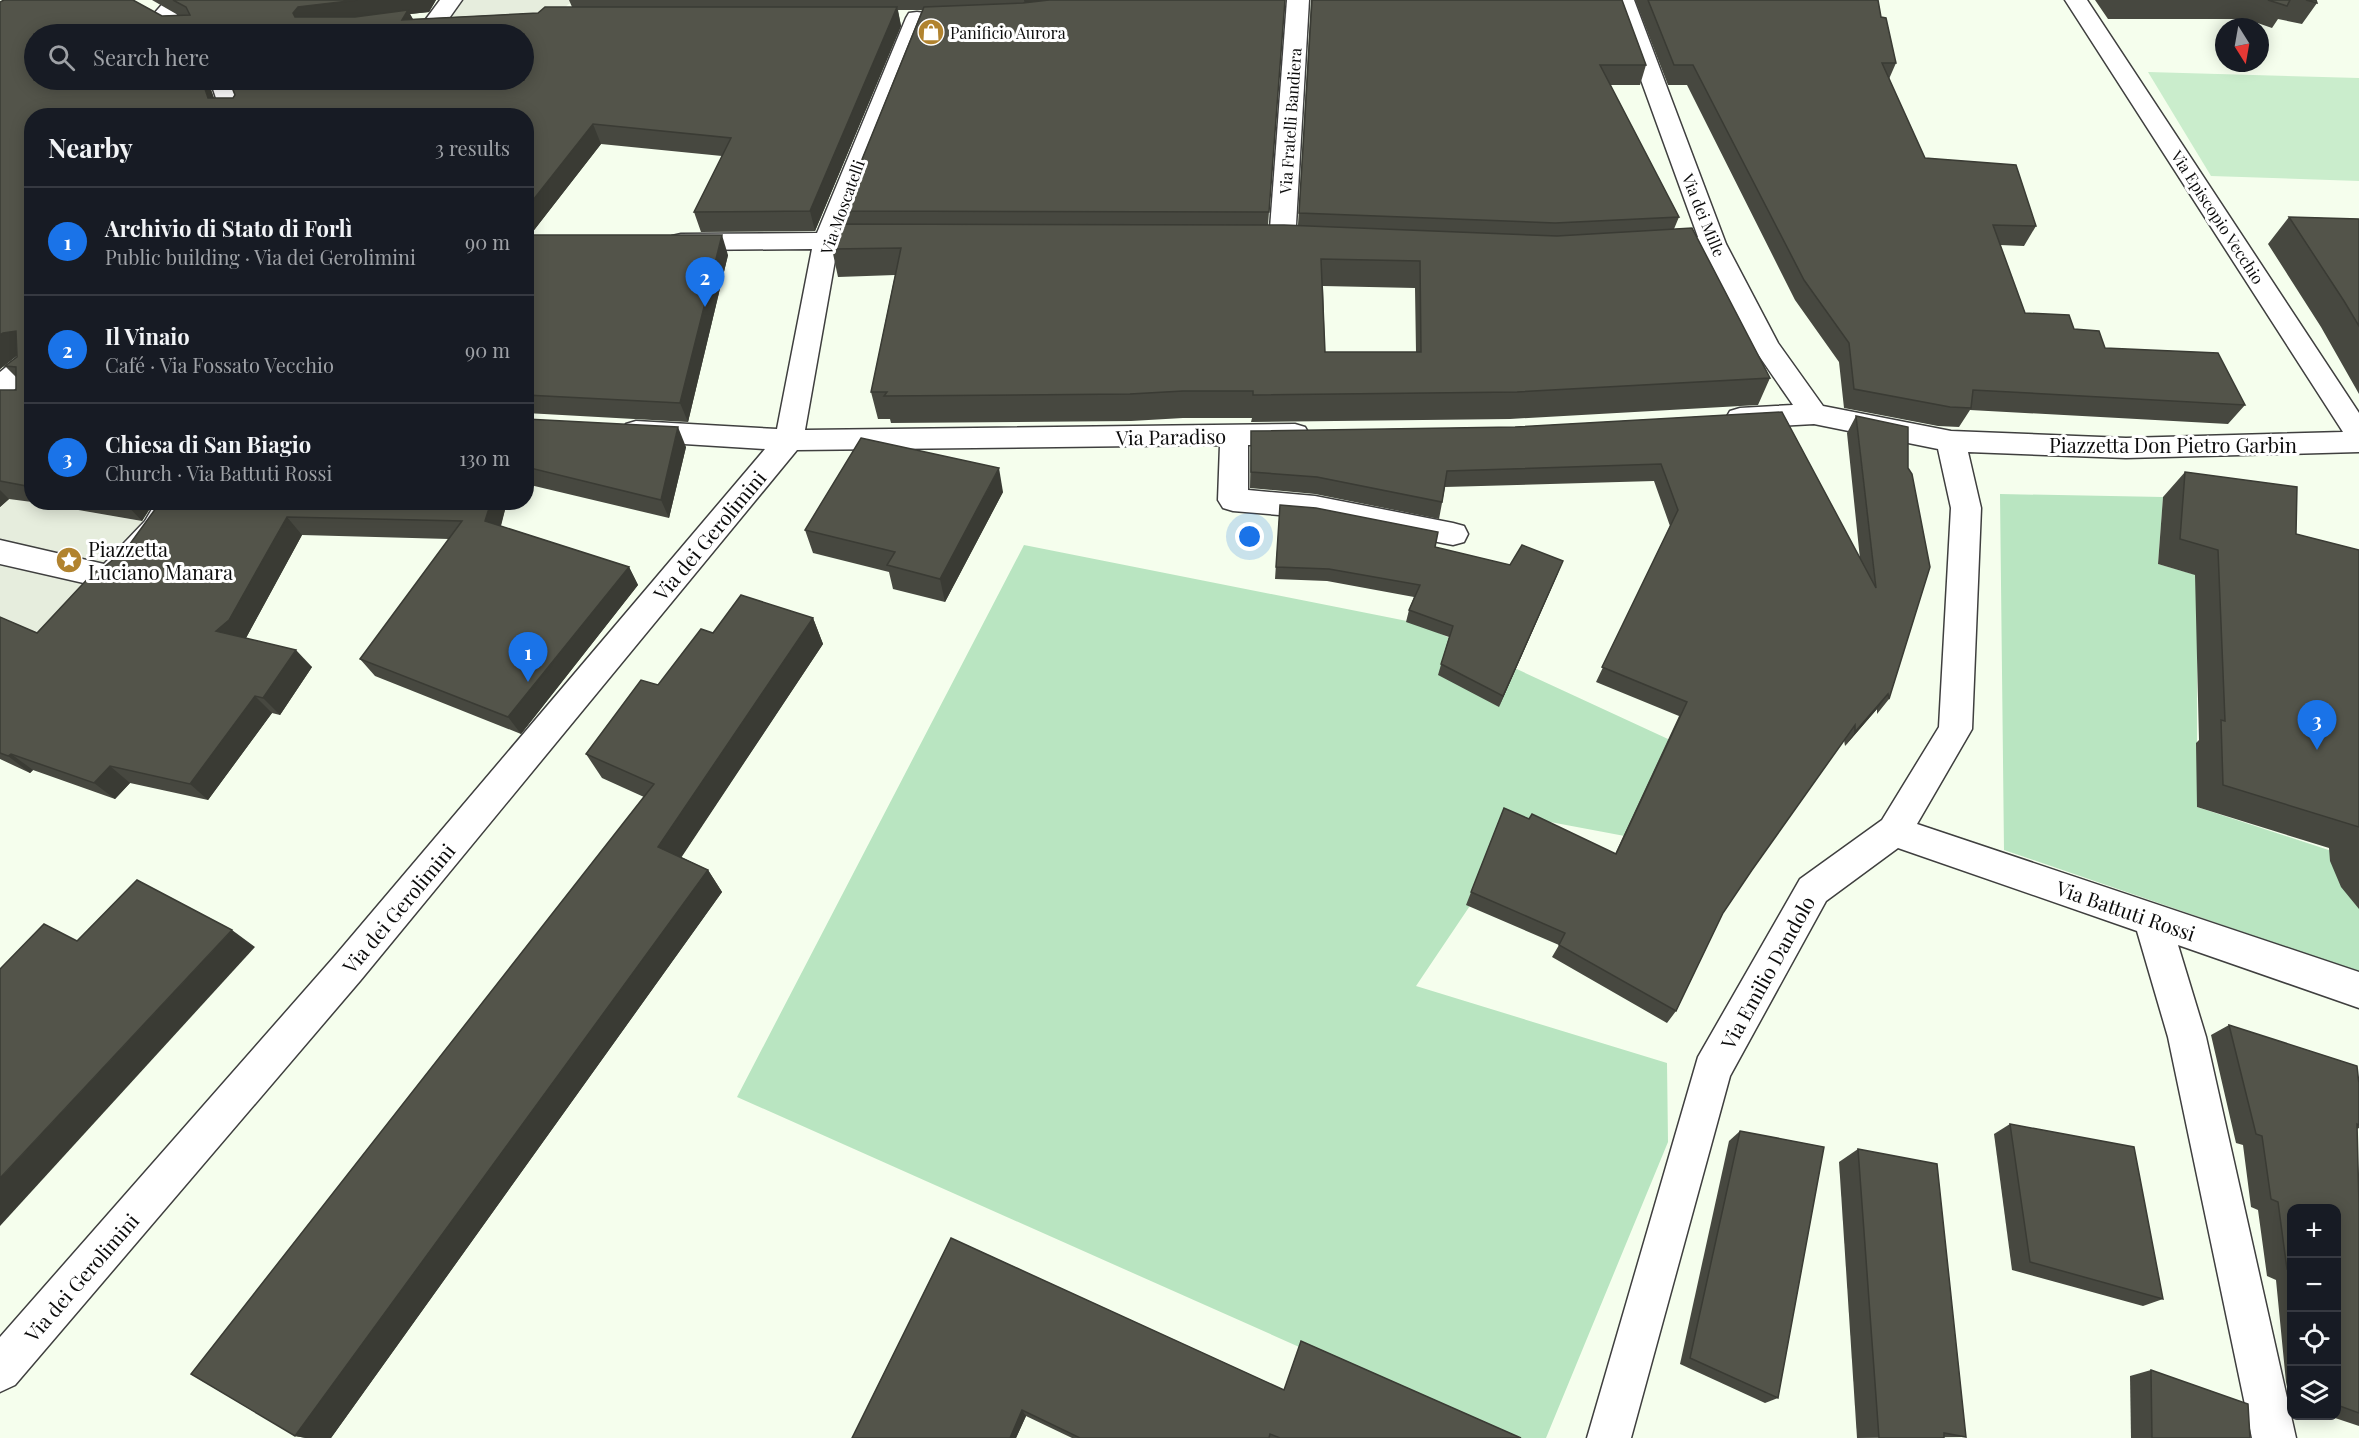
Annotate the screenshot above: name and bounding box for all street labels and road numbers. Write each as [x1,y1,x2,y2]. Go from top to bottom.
street label: Via Fratelli Bandiera [1274,47,1306,196]
street label: Via Episcopio Vecchio [2166,145,2269,288]
street label: Via Moscatelli [815,157,869,258]
street label: Via dei Mille [1677,169,1730,260]
street label: Via Paradiso [1115,422,1226,450]
street label: Piazzetta Don Pietro Garbin [2049,431,2297,458]
street label: Via dei Gerolimini [646,464,771,606]
street label: Via dei Gerolimini [335,837,460,979]
street label: Via Battuti Rossi [2052,873,2199,947]
street label: Via Emilio Dandolo [1713,891,1820,1054]
street label: Via dei Gerolimini [17,1207,144,1348]

